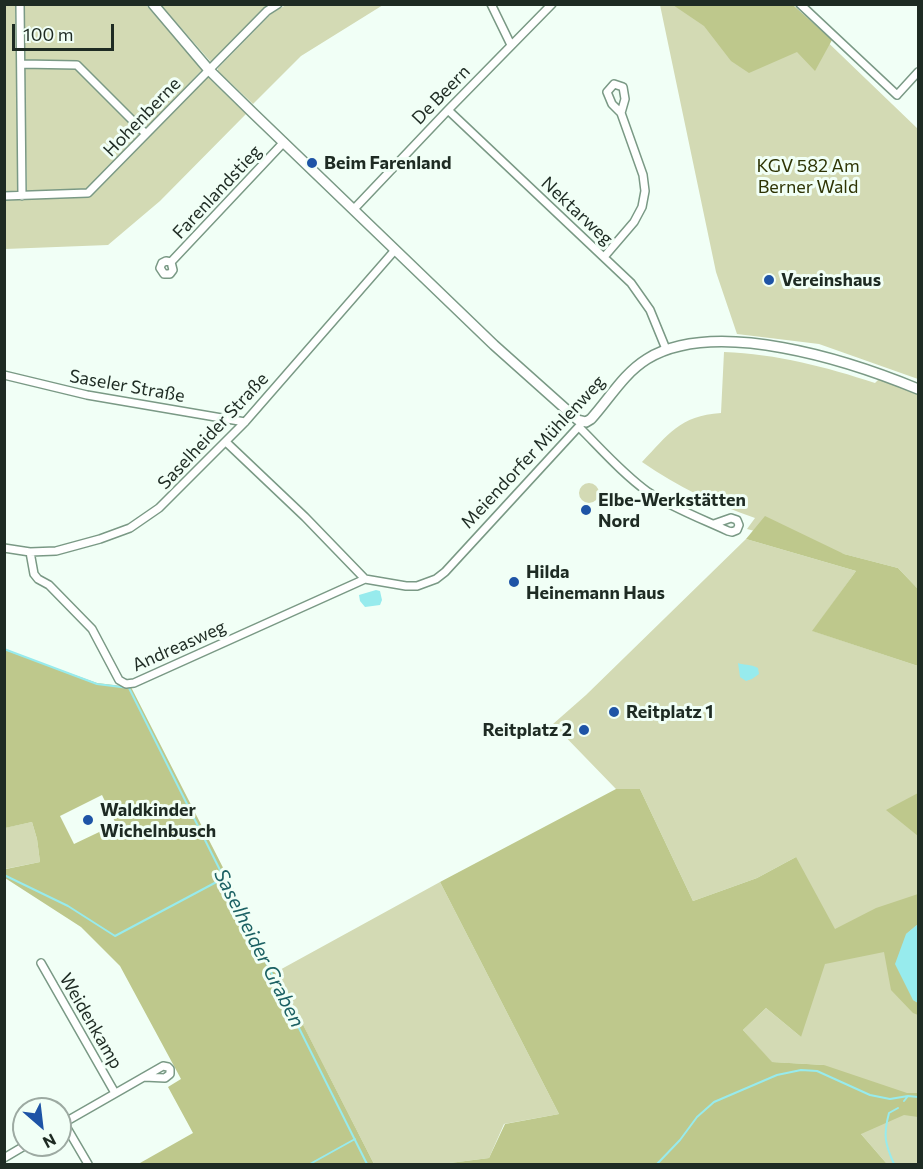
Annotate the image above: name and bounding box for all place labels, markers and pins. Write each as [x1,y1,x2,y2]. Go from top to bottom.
place label: Beim Farenland [324,152,451,174]
marker: Beim Farenland [305,156,319,170]
place label: Vereinshaus [781,269,881,291]
marker: Vereinshaus [762,273,776,287]
place label: Elbe-Werkstätten Nord [598,489,746,532]
marker: Elbe-Werkstätten Nord [579,503,593,517]
place label: Hilda Heinemann Haus [526,561,665,604]
marker: Hilda Heinemann Haus [507,575,521,589]
place label: Reitplatz 1 [626,701,713,723]
marker: Reitplatz 1 [607,705,621,719]
place label: Reitplatz 2 [482,719,572,741]
marker: Reitplatz 2 [577,723,591,737]
place label: Waldkinder Wichelnbusch [100,799,216,842]
marker: Waldkinder Wichelnbusch [81,813,95,827]

